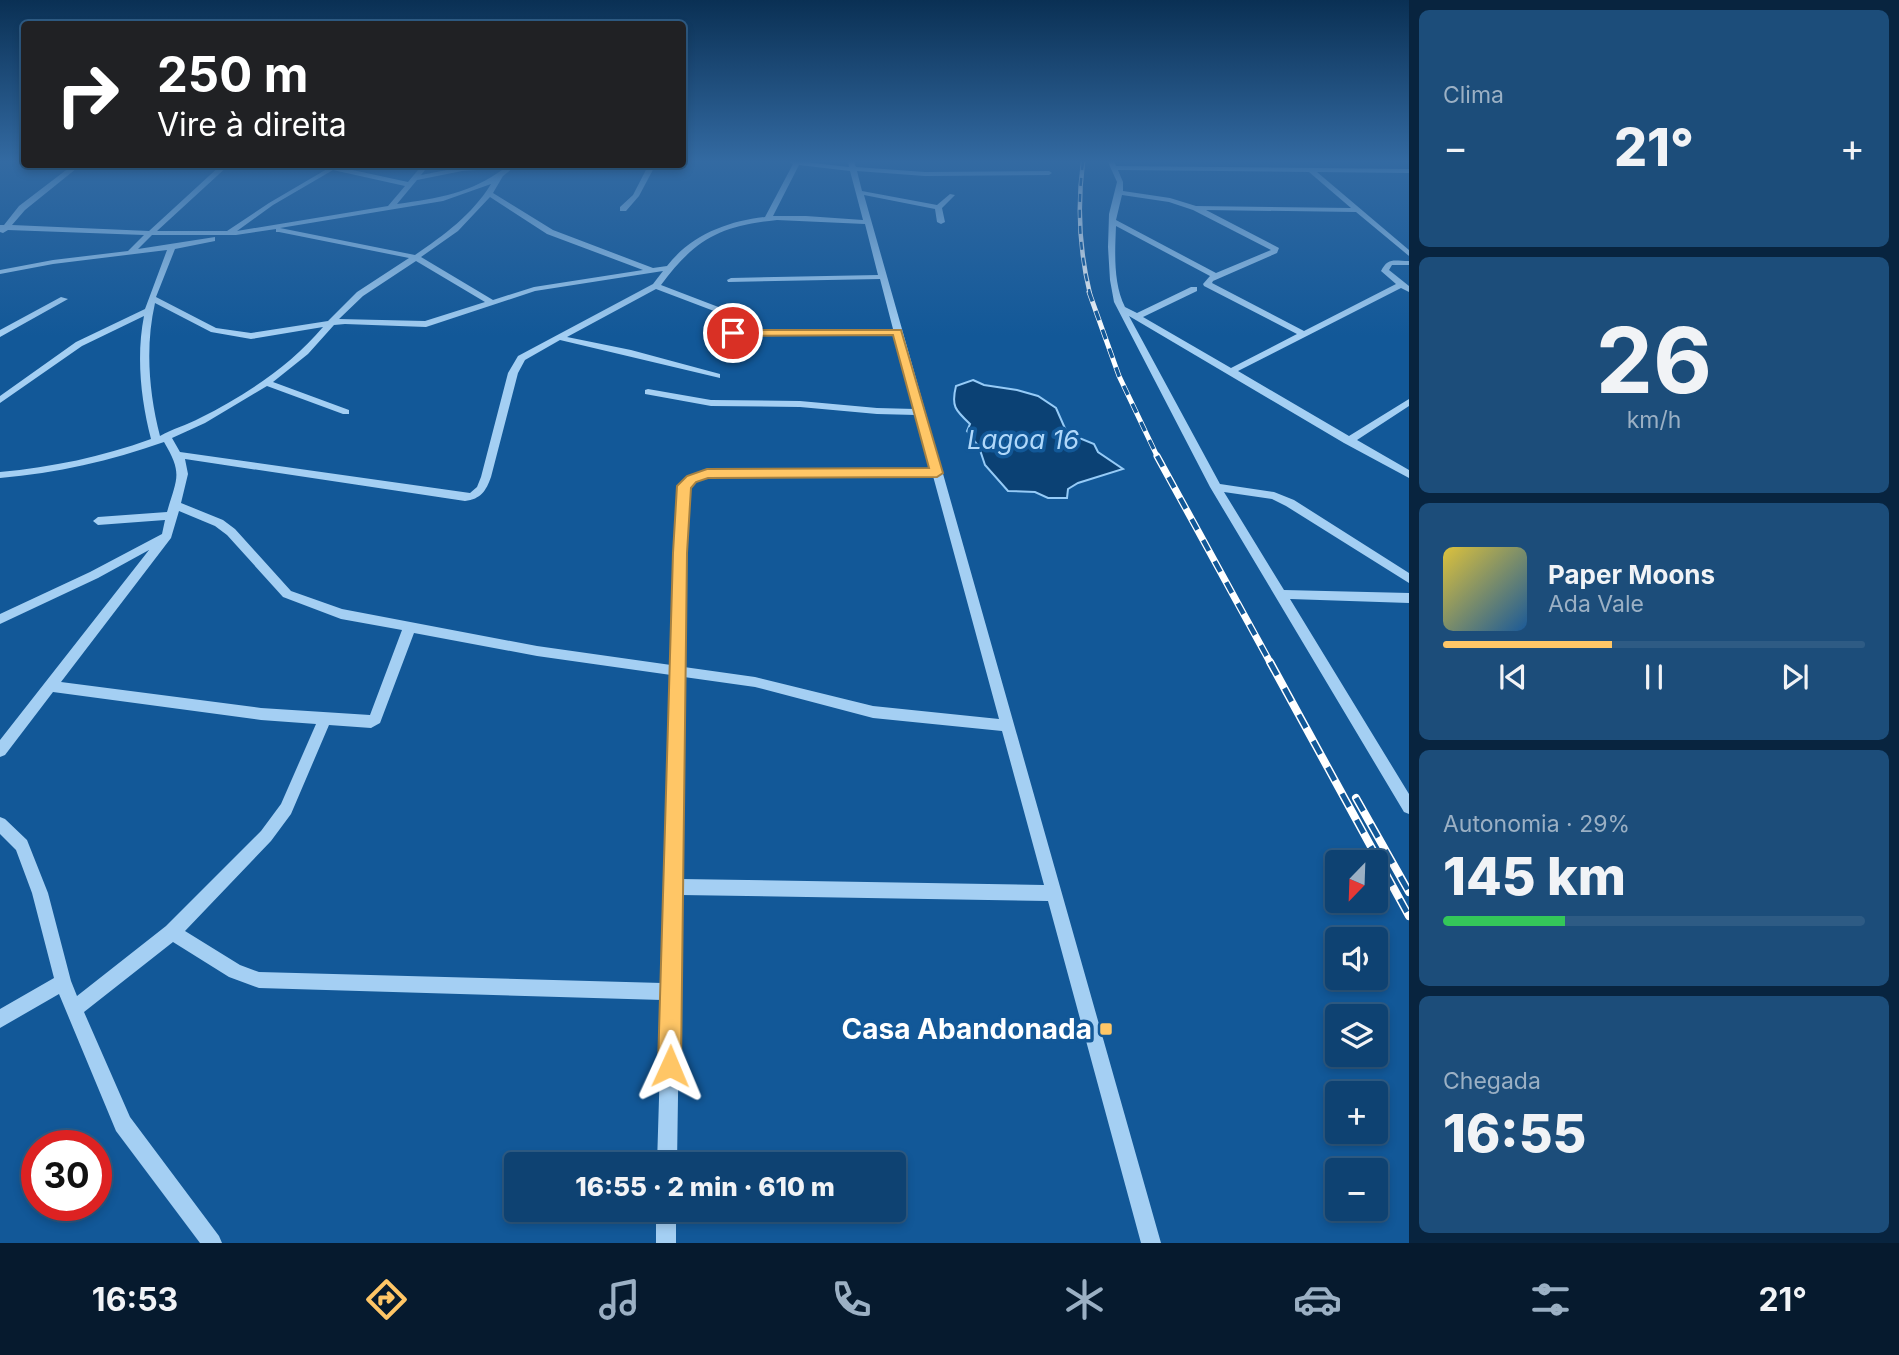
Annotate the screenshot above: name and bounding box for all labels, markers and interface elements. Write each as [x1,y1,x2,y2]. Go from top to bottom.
text: 250 m [157,45,309,104]
icon: right [42,49,133,140]
text: Clima [1443,81,1504,109]
text: Vire à direita [157,105,347,144]
text: 21° [1614,116,1694,179]
text: − [1443,124,1468,170]
text: + [1840,124,1865,170]
pin [703,303,763,363]
text: 26 [1596,305,1712,415]
icon: arrive [714,314,752,352]
text: km/h [1627,406,1681,434]
water label: Lagoa 16 [967,424,1079,455]
text: Paper Moons [1548,559,1715,590]
text: Ada Vale [1548,590,1644,618]
icon: previous [1494,658,1532,696]
icon: pause [1635,658,1673,696]
icon: next [1776,658,1814,696]
text: Autonomia · 29% [1443,810,1630,838]
text: 145 km [1443,845,1626,908]
north arrow [1325,850,1388,914]
map controls [1325,850,1388,1221]
button: sound [1325,927,1388,990]
button: layers [1325,1004,1388,1067]
place label: Casa Abandonada [842,1012,1092,1046]
marker: Casa Abandonada [1098,1021,1114,1037]
position arrow [633,1029,707,1103]
text: Chegada [1443,1067,1541,1095]
button: + [1325,1081,1388,1144]
text: 16:55 [1443,1102,1586,1165]
speed limit sign: 30 [21,1130,112,1221]
button: − [1325,1158,1388,1221]
text: 16:55 · 2 min · 610 m [575,1171,835,1202]
icon: directions [362,1275,411,1324]
icon: music [595,1275,644,1324]
icon: phone [827,1275,876,1324]
icon: climate [1060,1275,1109,1324]
icon: car [1293,1275,1342,1324]
icon: filters [1526,1275,1575,1324]
text: 16:53 [92,1280,178,1319]
text: 21° [1758,1280,1807,1319]

